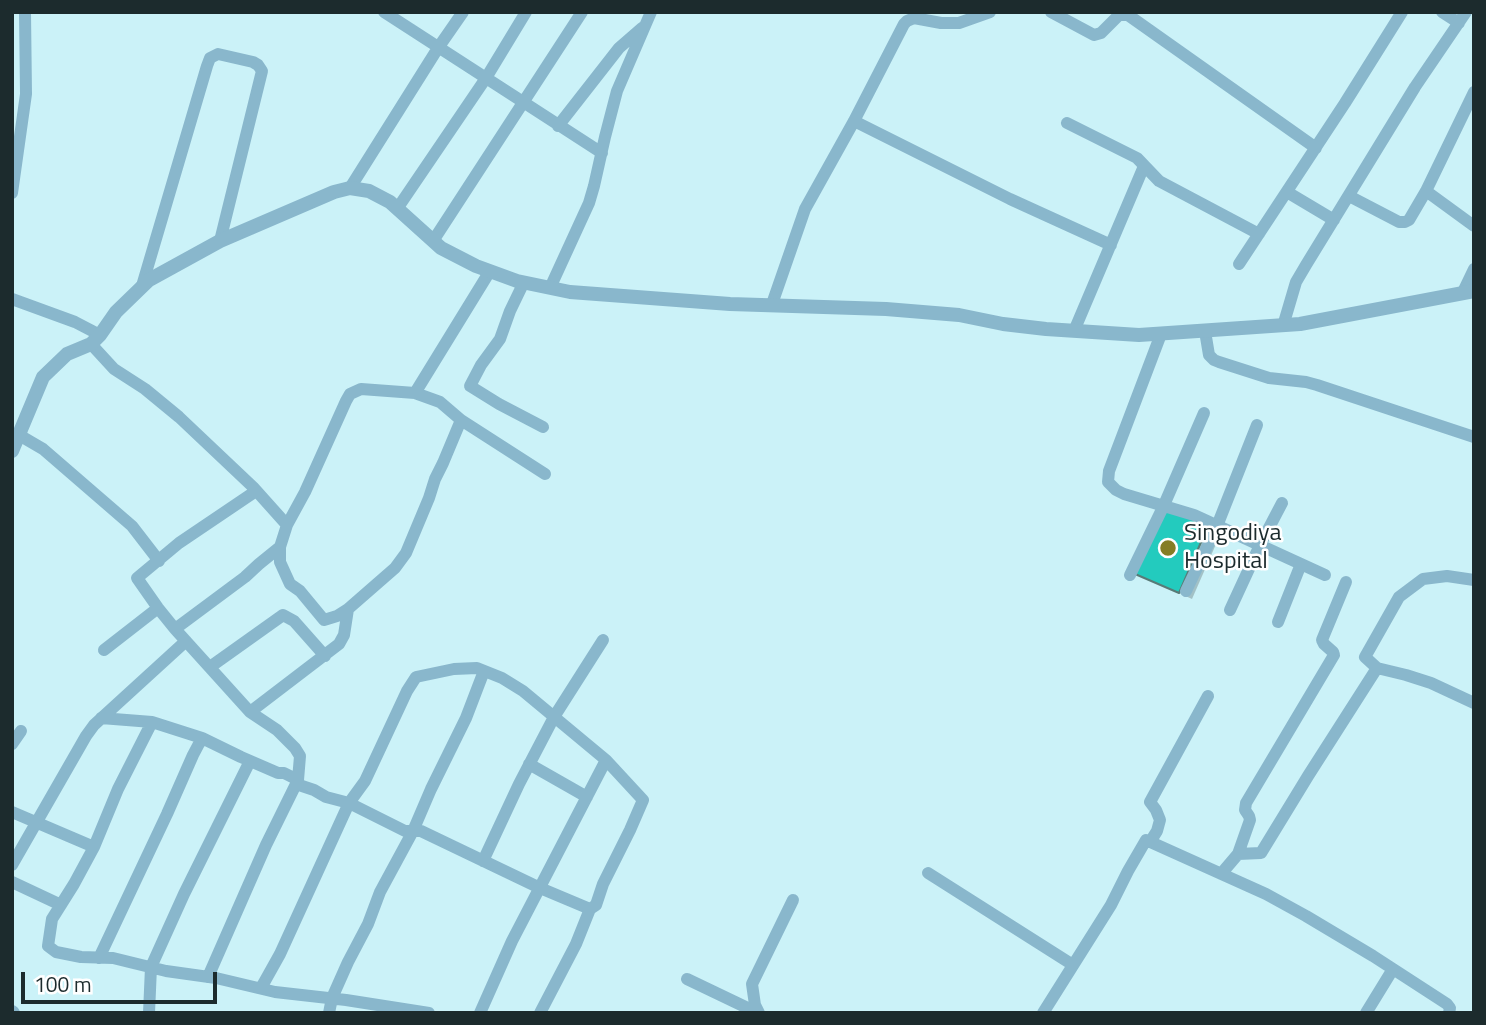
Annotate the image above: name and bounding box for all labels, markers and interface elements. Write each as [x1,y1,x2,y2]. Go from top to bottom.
place label: Singodiya Hospital [1184,520,1282,576]
marker: Singodiya Hospital [1158,538,1178,558]
scale bar [24,958,220,1002]
text: 100 m [34,968,91,1000]

